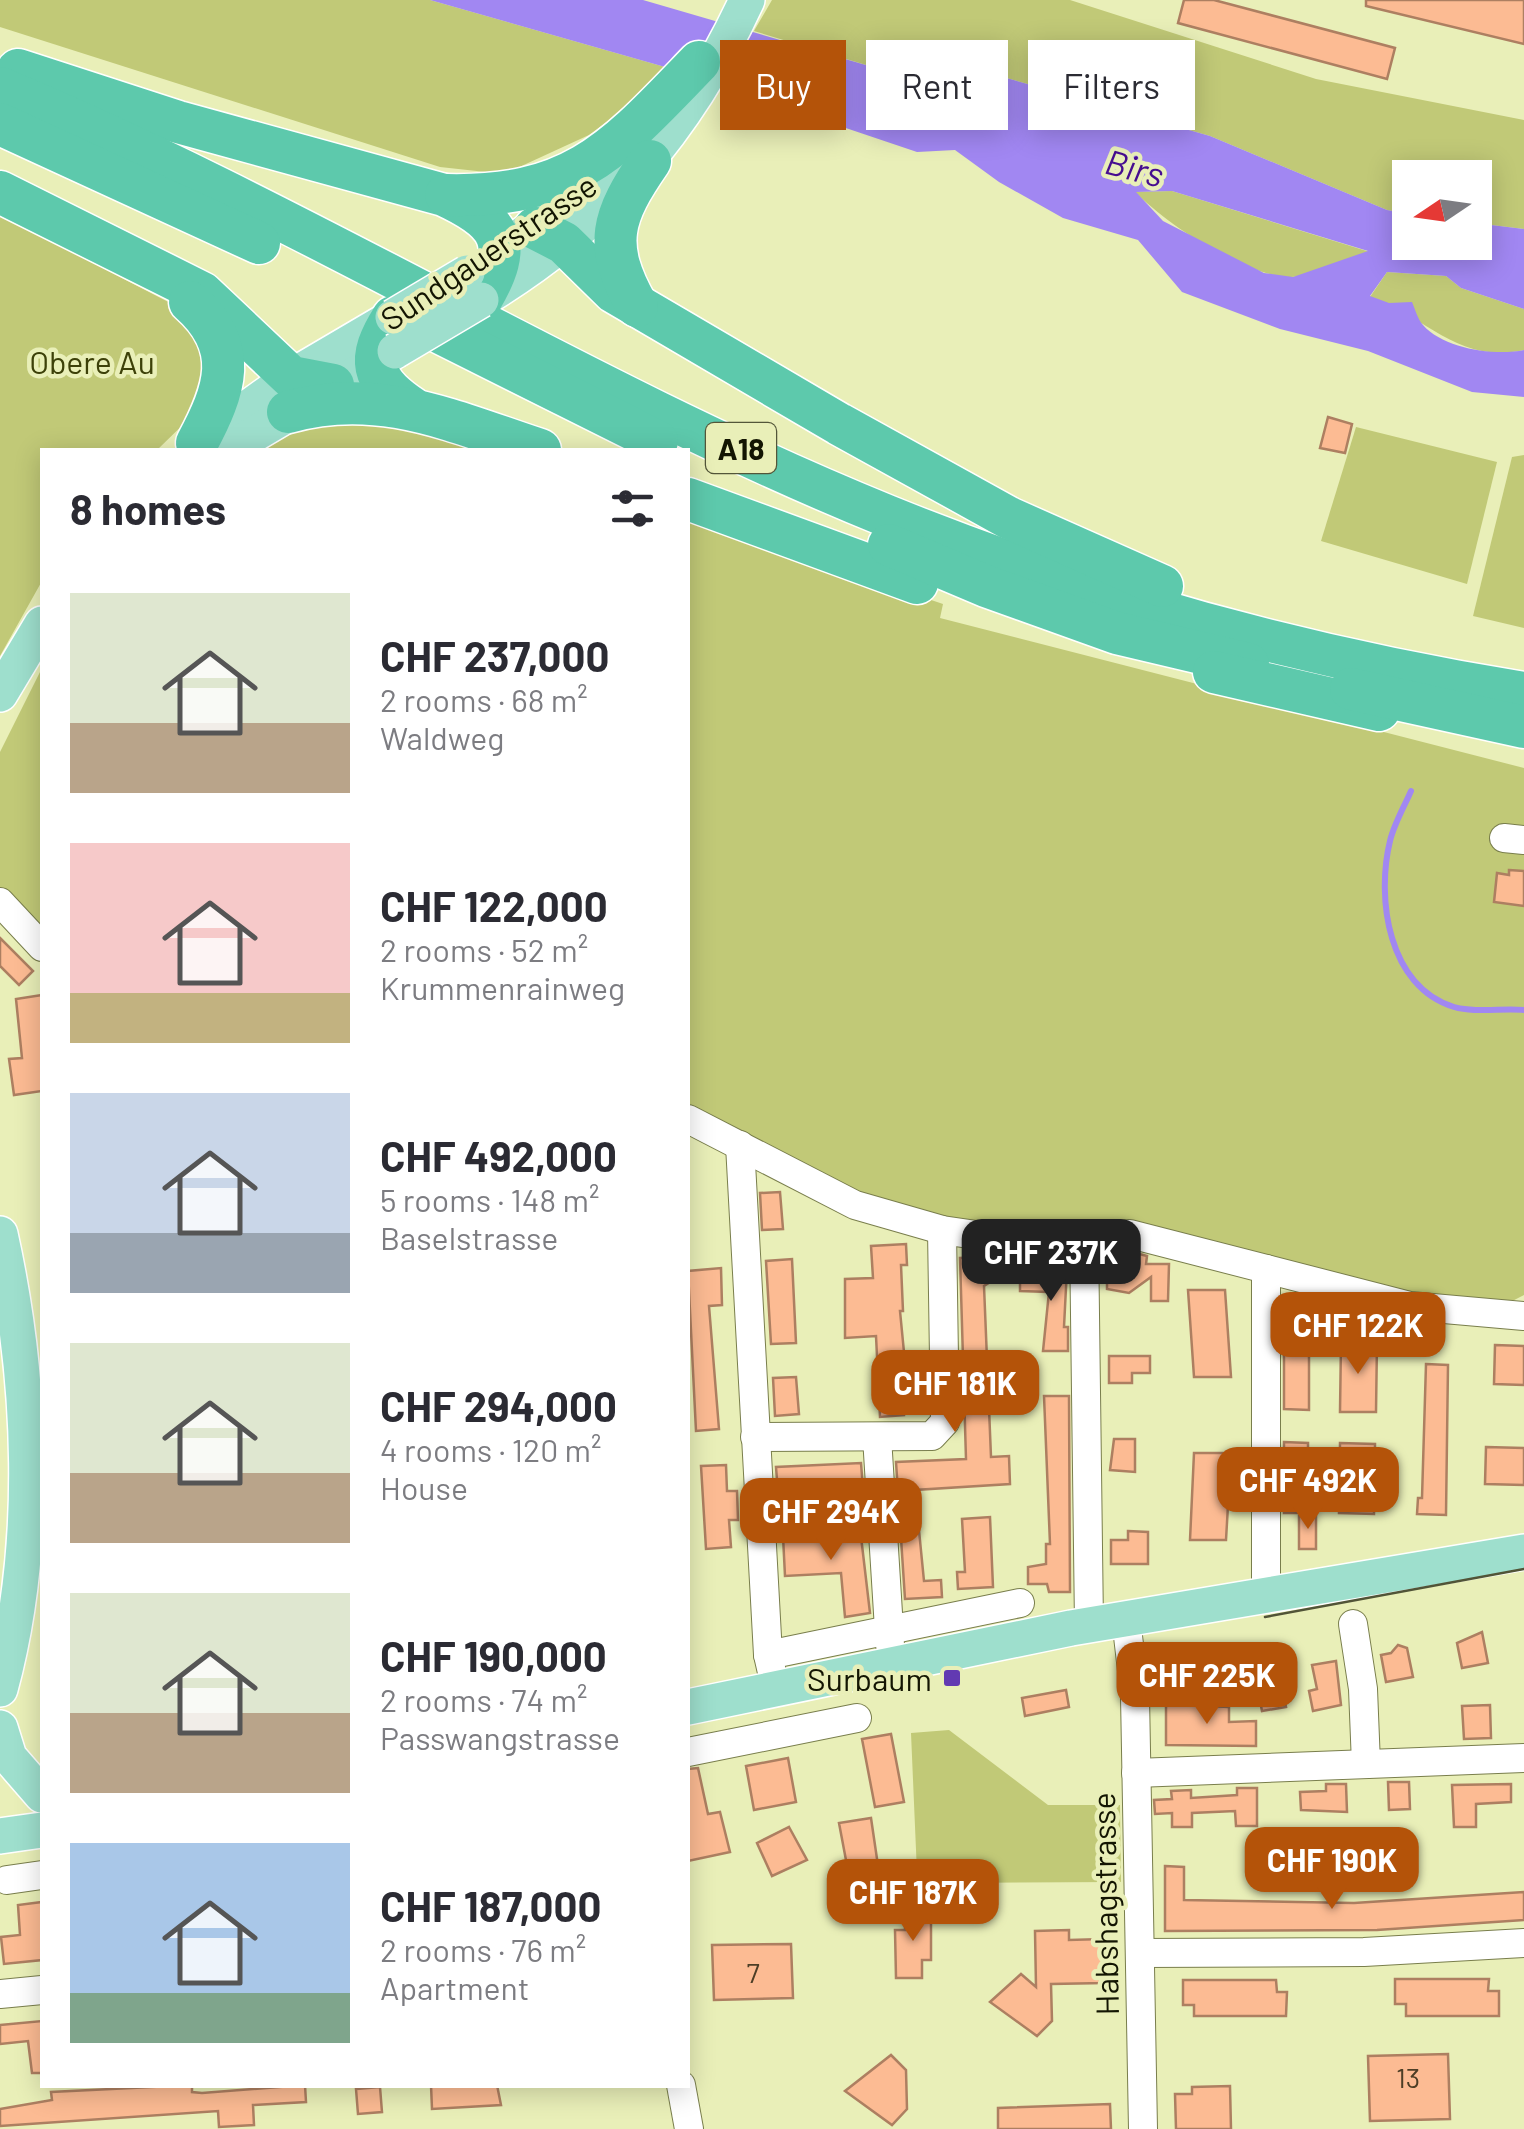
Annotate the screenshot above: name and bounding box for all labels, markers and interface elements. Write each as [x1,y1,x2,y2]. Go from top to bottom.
chip: Buy [720,40,846,130]
chip: Rent [866,40,1008,130]
chip: Filters [1028,40,1195,130]
water label: Birs [1101,139,1169,195]
north arrow [1392,160,1492,260]
map controls [1392,160,1492,260]
street label: Sundgauerstrasse [373,165,603,337]
park label: Obere Au [29,342,155,380]
road number: A18 [706,423,776,473]
icon: filters [605,481,660,536]
text: 8 homes [70,483,226,533]
text: CHF 237,000 [380,630,609,680]
icon: home [150,633,270,753]
text: 2 rooms · 68 m² [380,680,588,718]
text: Waldweg [380,718,504,756]
text: CHF 122,000 [380,880,608,930]
icon: home [150,883,270,1003]
text: 2 rooms · 52 m² [380,930,588,968]
text: Krummenrainweg [380,968,625,1006]
text: CHF 492,000 [380,1130,617,1180]
icon: home [150,1133,270,1253]
text: 5 rooms · 148 m² [380,1180,599,1218]
text: Baselstrasse [380,1218,558,1256]
pin: CHF 237K [948,1219,1154,1304]
text: CHF 237K [984,1232,1118,1270]
pin: CHF 122K [1255,1292,1461,1377]
text: CHF 122K [1292,1305,1424,1343]
pin: CHF 181K [852,1350,1058,1435]
text: CHF 181K [893,1363,1017,1401]
text: CHF 294,000 [380,1380,617,1430]
icon: home [150,1383,270,1503]
text: 4 rooms · 120 m² [380,1430,602,1468]
pin: CHF 492K [1205,1447,1411,1532]
text: CHF 492K [1239,1460,1377,1498]
text: House [380,1468,468,1506]
pin: CHF 294K [728,1478,934,1563]
text: CHF 294K [762,1491,900,1529]
text: CHF 190,000 [380,1630,607,1680]
icon: home [150,1633,270,1753]
pin: CHF 225K [1104,1642,1310,1727]
text: CHF 225K [1139,1655,1276,1693]
place label: Surbaum [807,1659,932,1697]
marker: Surbaum [941,1667,963,1689]
text: 2 rooms · 74 m² [380,1680,587,1718]
text: Passwangstrasse [380,1718,620,1756]
street label: Habshagstrasse [1083,1792,1125,2016]
pin: CHF 190K [1229,1827,1435,1912]
text: CHF 190K [1267,1840,1397,1878]
pin: CHF 187K [810,1859,1016,1944]
text: CHF 187K [849,1872,977,1910]
text: CHF 187,000 [380,1880,601,1930]
icon: home [150,1883,270,2003]
text: 2 rooms · 76 m² [380,1930,586,1968]
house number: 7 [746,1955,760,1989]
text: Apartment [380,1968,529,2006]
house number: 13 [1396,2060,1420,2094]

